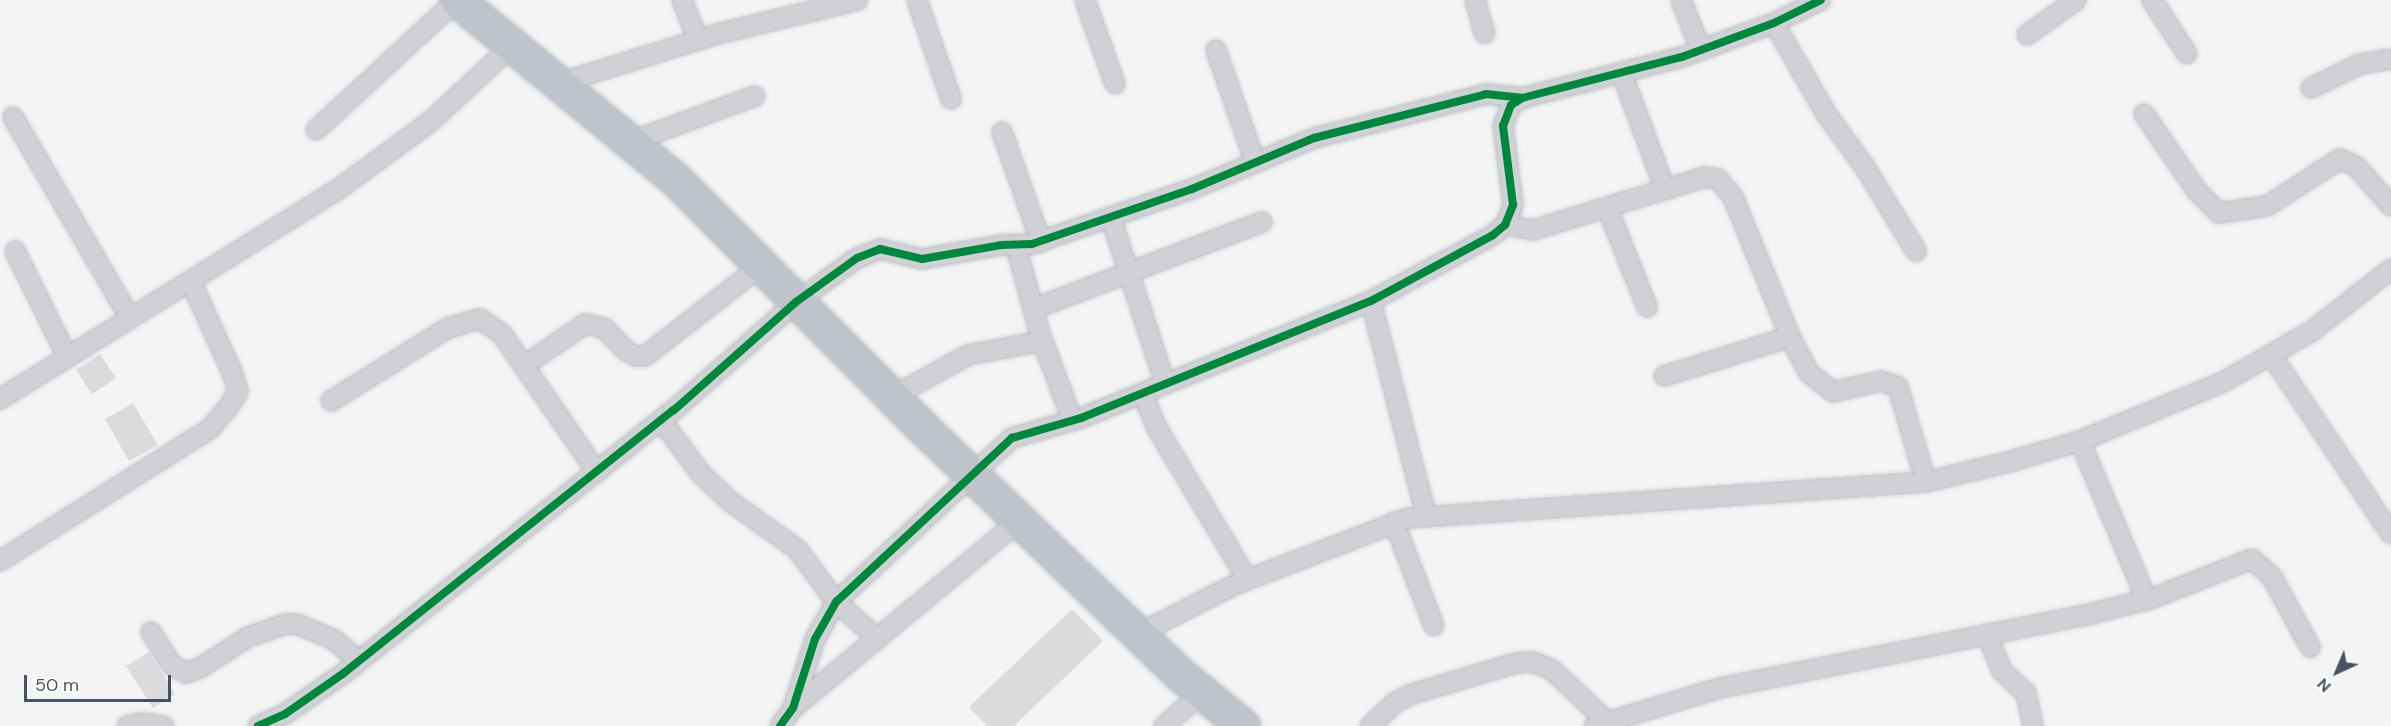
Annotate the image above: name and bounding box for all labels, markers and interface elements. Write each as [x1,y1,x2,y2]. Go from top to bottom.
north arrow [2307,642,2367,702]
scale bar [27,663,174,701]
text: 50 m [35,673,79,697]
text: N [2313,674,2336,697]

